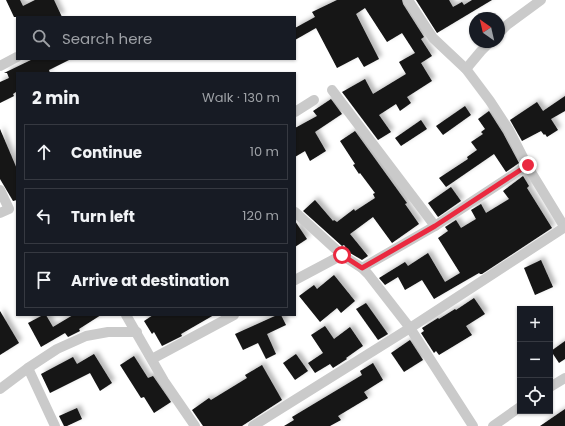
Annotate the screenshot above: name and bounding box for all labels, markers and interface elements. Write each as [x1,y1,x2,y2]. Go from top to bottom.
north arrow [469,12,505,48]
search box [16,16,296,60]
icon: search [30,27,52,49]
text: Search here [62,28,152,49]
text: 2 min [32,86,80,110]
text: Walk · 130 m [202,88,280,107]
icon: ahead [33,141,55,163]
text: Continue [71,142,142,163]
text: 10 m [250,142,279,161]
route end [519,156,537,174]
icon: left [33,205,55,227]
text: Turn left [71,206,135,227]
text: 120 m [242,206,279,225]
route start [333,246,351,264]
icon: arrive [33,269,55,291]
text: Arrive at destination [71,270,229,291]
map controls [517,306,553,414]
button: + [517,306,553,342]
button: − [517,342,553,378]
button: locate [517,378,553,414]

